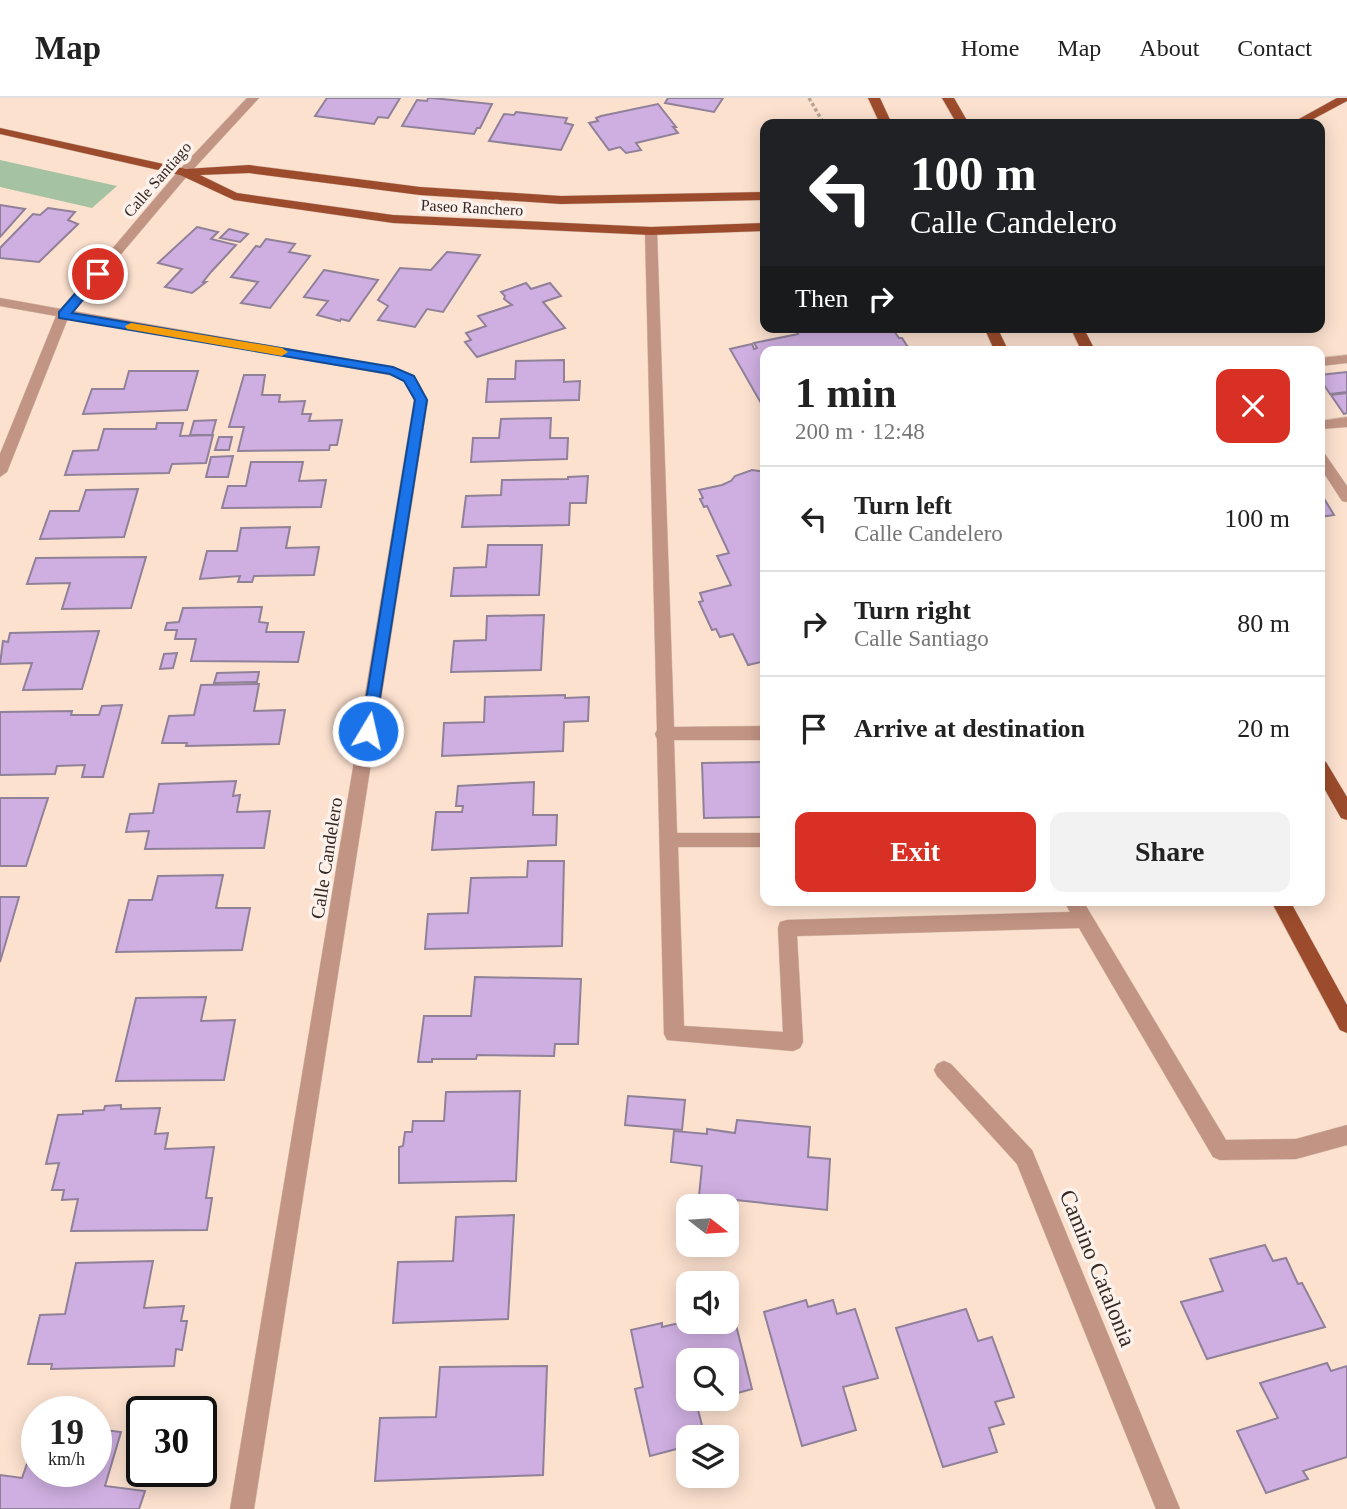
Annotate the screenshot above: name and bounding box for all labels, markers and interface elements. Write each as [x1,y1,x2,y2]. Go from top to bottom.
text: Map [35,30,101,66]
text: Home [961,35,1019,61]
text: Map [1057,35,1101,61]
text: About [1139,35,1199,61]
text: Contact [1237,35,1312,61]
street label: Calle Santiago [120,138,195,221]
text: 100 m [910,146,1037,201]
icon: left [795,147,886,238]
street label: Paseo Ranchero [420,196,524,219]
text: Calle Candelero [910,204,1117,240]
pin [68,244,128,304]
icon: arrive [79,255,117,293]
icon: right [862,280,900,318]
text: Then [795,284,848,313]
button: close [1216,369,1290,443]
text: 1 min [795,370,897,416]
text: 200 m · 12:48 [795,419,925,444]
text: Turn left [854,491,952,520]
icon: left [795,500,833,538]
text: 100 m [1224,504,1290,533]
text: Calle Candelero [854,521,1003,546]
text: Turn right [854,596,971,625]
icon: right [795,605,833,643]
text: 80 m [1237,609,1290,638]
text: Calle Santiago [854,626,989,651]
position arrow [331,694,405,768]
icon: arrive [795,710,833,748]
text: Arrive at destination [854,714,1085,743]
text: 20 m [1237,714,1290,743]
street label: Calle Candelero [307,796,346,920]
button: Exit [795,812,1036,892]
button: Share [1050,812,1290,892]
street label: Camino Catalonia [1055,1186,1140,1350]
north arrow [676,1194,738,1256]
map controls [676,1194,739,1488]
button: sound [676,1271,739,1334]
button: search [676,1348,739,1411]
speed limit sign: 30 [126,1396,217,1487]
text: 19 [49,1413,84,1452]
button: layers [676,1425,739,1488]
text: km/h [48,1449,85,1469]

